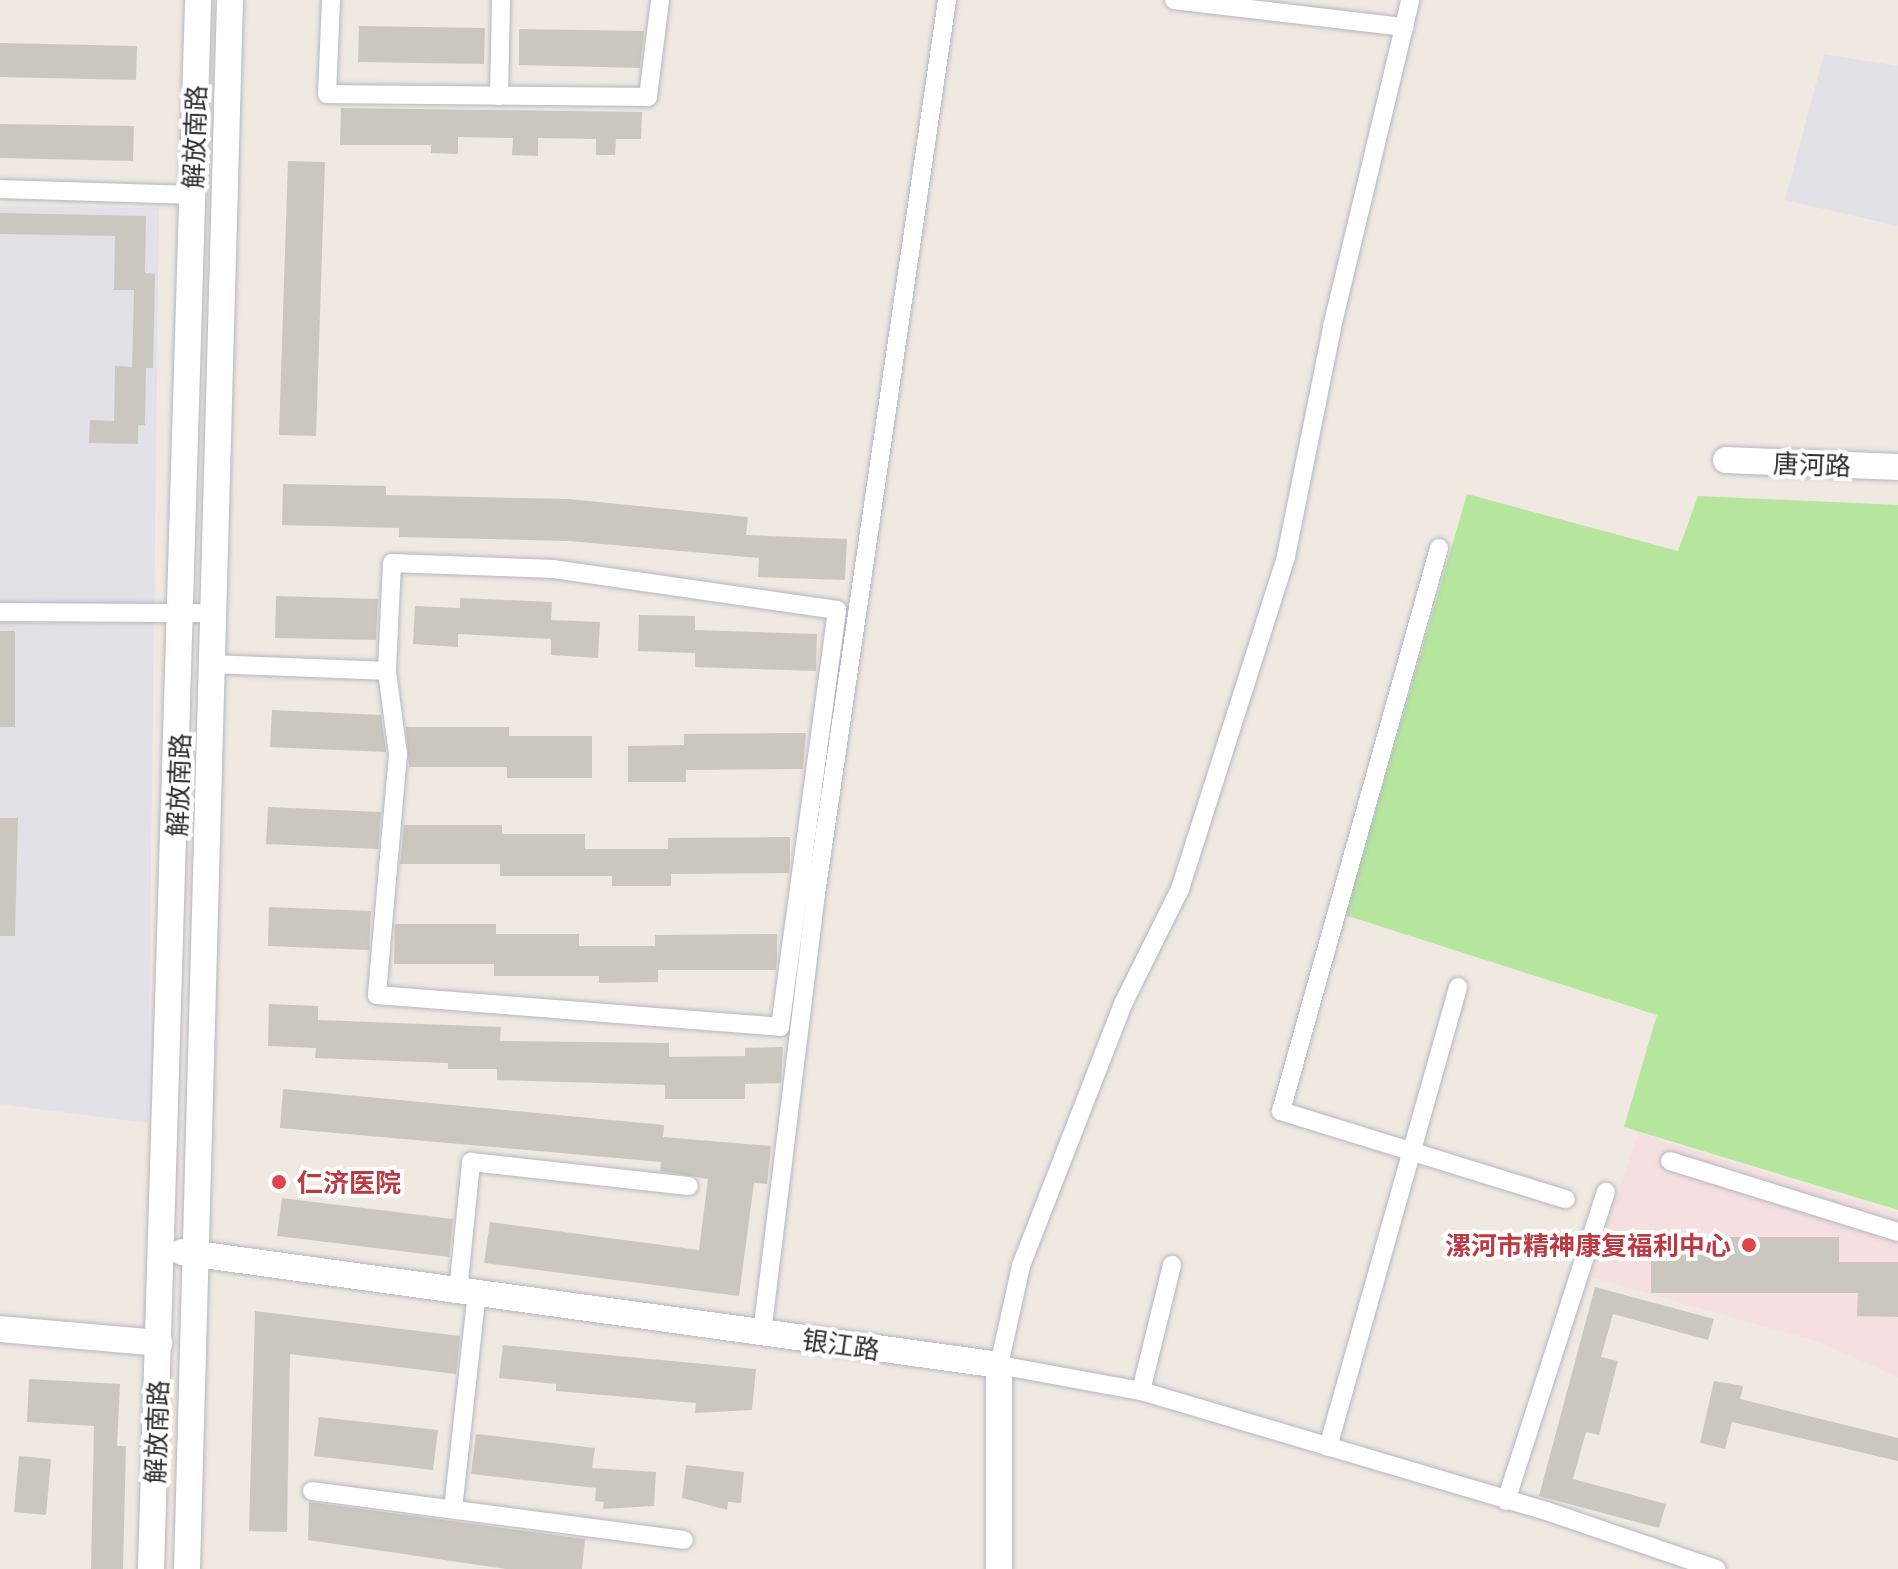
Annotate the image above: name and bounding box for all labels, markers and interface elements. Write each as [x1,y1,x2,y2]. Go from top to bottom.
street label: 解放南路 [177,84,211,190]
street label: 唐河路 [1772,447,1852,481]
street label: 解放南路 [161,732,195,838]
place label: 仁济医院 [297,1166,401,1198]
marker: 仁济医院 [268,1171,290,1193]
place label: 漯河市精神康复福利中心 [1445,1229,1731,1261]
marker: 漯河市精神康复福利中心 [1738,1234,1760,1256]
street label: 银江路 [800,1323,882,1365]
street label: 解放南路 [139,1379,173,1485]

